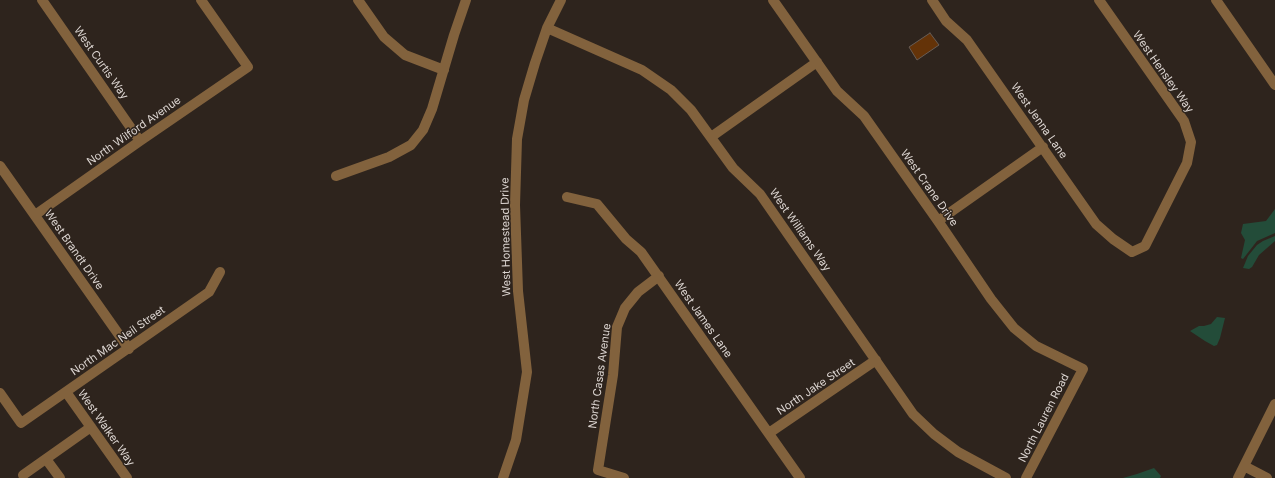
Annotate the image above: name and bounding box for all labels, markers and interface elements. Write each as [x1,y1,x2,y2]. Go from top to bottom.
street label: West Curtis Way [71,24,131,102]
street label: West Hensley Way [1130,29,1196,115]
street label: West Jenna Lane [1008,81,1070,161]
street label: North Wilford Avenue [85,94,183,168]
street label: West Crane Drive [898,147,960,229]
street label: West Homestead Drive [498,177,514,297]
street label: West Williams Way [767,186,833,274]
street label: West Brandt Drive [42,208,106,292]
street label: West James Lane [671,278,735,360]
street label: North Mac Neil Street [68,303,168,379]
street label: North Casas Avenue [586,323,614,429]
street label: North Jake Street [775,356,857,418]
street label: North Lauren Road [1016,371,1072,465]
street label: West Walker Way [75,387,137,469]

